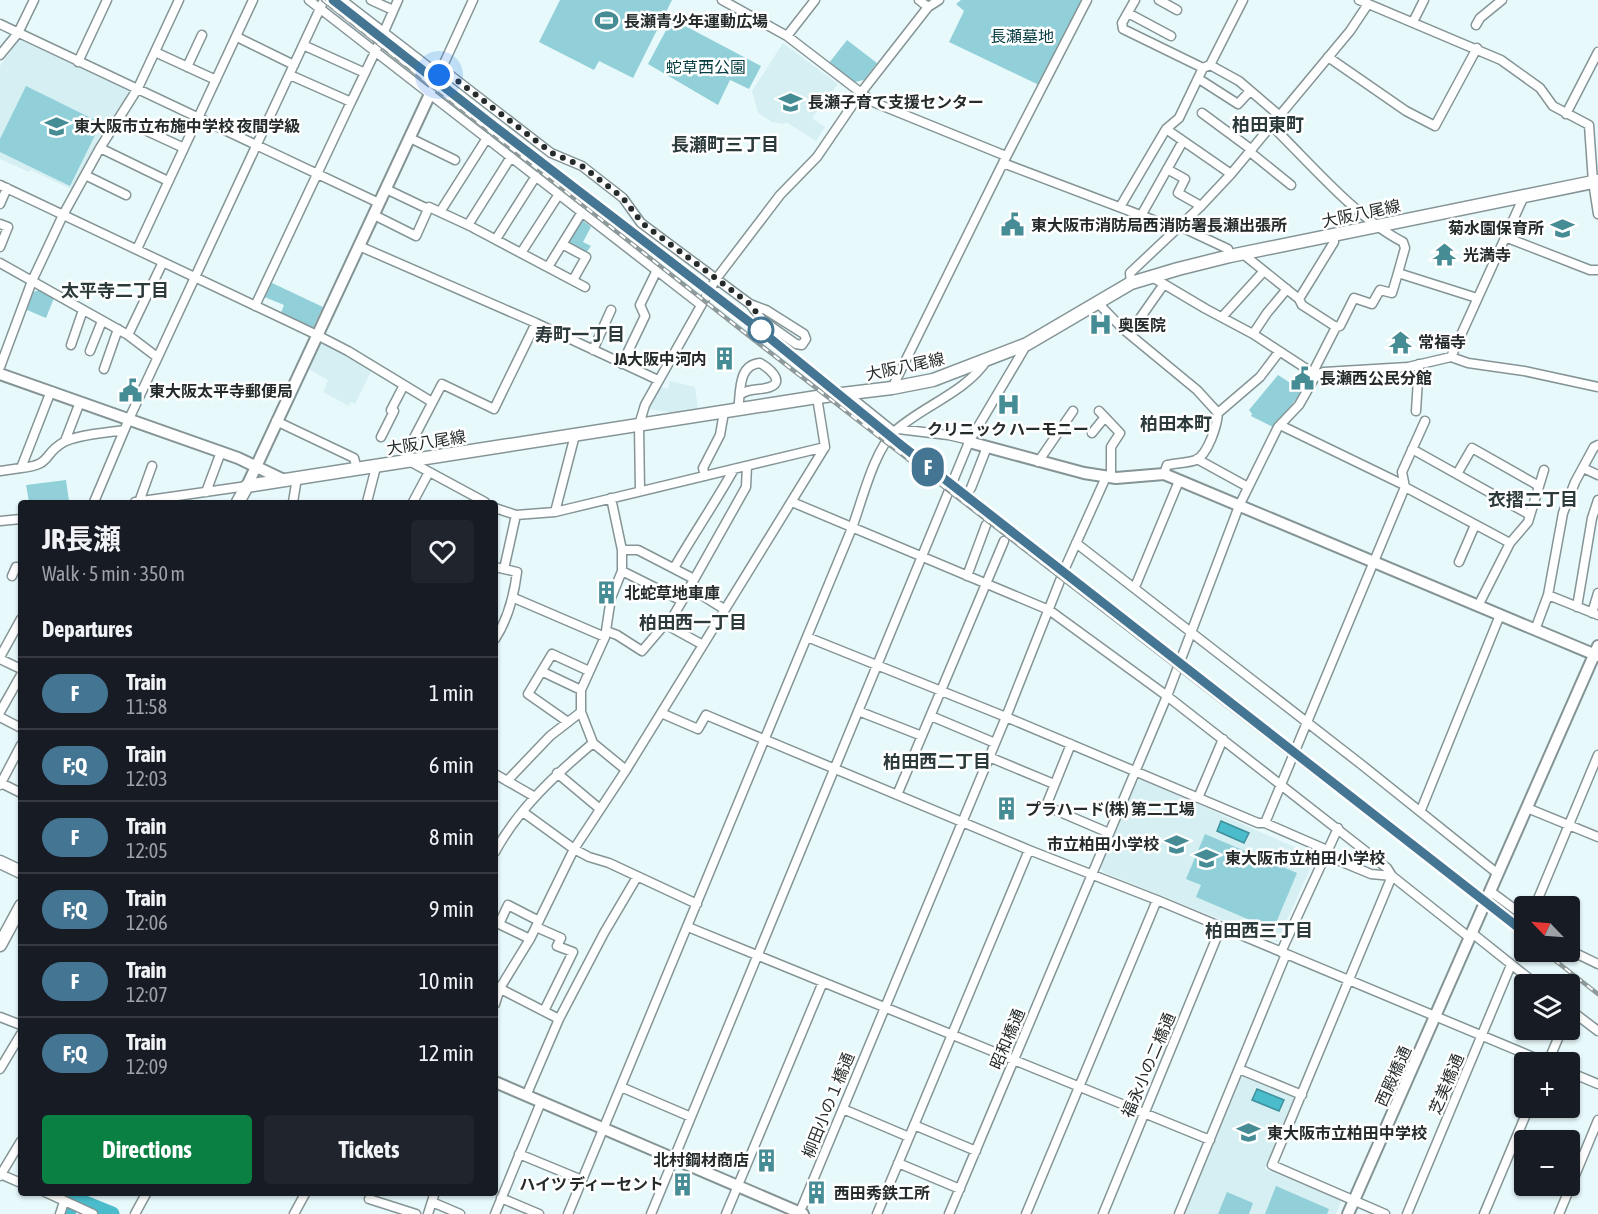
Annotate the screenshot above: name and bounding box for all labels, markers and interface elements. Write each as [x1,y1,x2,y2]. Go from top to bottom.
sports icon: 長瀬青少年運動広場 [593,8,619,34]
place label: 長瀬青少年運動広場 [624,12,768,30]
park label: 長瀬墓地 [990,27,1054,45]
park label: 蛇草西公園 [666,58,746,76]
your location [424,60,454,90]
school or university icon: 長瀬子育て支援センター [777,89,803,115]
place label: 長瀬子育て支援センター [808,93,984,111]
school or university icon: 東大阪市立布施中学校 夜間学級 [43,113,69,139]
district label: 柏田東町 [1232,114,1304,135]
place label: 東大阪市立布施中学校 夜間学級 [74,117,300,135]
district label: 長瀬町三丁目 [671,134,779,155]
street label: 大阪八尾線 [1320,196,1402,230]
public building icon: 東大阪市消防局西消防署長瀬出張所 [1000,212,1026,238]
school or university icon: 菊水園保育所 [1549,215,1575,241]
place label: 東大阪市消防局西消防署長瀬出張所 [1031,216,1287,234]
place label: 菊水園保育所 [1448,219,1544,237]
temple icon: 光満寺 [1432,242,1458,268]
place label: 光満寺 [1463,246,1511,264]
district label: 太平寺二丁目 [61,280,169,301]
hospital icon: 奥医院 [1087,312,1113,338]
place label: 奥医院 [1118,316,1166,334]
unlabelled marker [748,317,774,343]
district label: 寿町一丁目 [535,324,625,345]
temple icon: 常福寺 [1387,329,1413,355]
place label: 常福寺 [1418,333,1466,351]
building icon: JA大阪中河内 [712,346,738,372]
street label: 大阪八尾線 [864,349,946,383]
place label: JA大阪中河内 [613,350,707,368]
public building icon: 長瀬西公民分館 [1289,365,1315,391]
place label: 長瀬西公民分館 [1320,369,1432,387]
public building icon: 東大阪太平寺郵便局 [118,378,144,404]
place label: 東大阪太平寺郵便局 [149,382,293,400]
hospital icon: クリニック ハーモニー [995,391,1021,417]
district label: 柏田本町 [1140,413,1212,434]
place label: クリニック ハーモニー [927,420,1089,438]
street label: 大阪八尾線 [385,427,467,457]
line badge: F [908,448,948,486]
text: F [924,455,932,479]
district label: 衣摺二丁目 [1488,489,1578,510]
button: heart [411,520,474,583]
text: JR長瀬 [42,523,121,555]
text: Walk · 5 min · 350 m [42,562,185,585]
building icon: 北蛇草地車庫 [593,580,619,606]
place label: 北蛇草地車庫 [624,584,720,602]
district label: 柏田西一丁目 [639,612,747,633]
text: Departures [42,616,132,642]
text: Train [126,669,166,695]
text: 1 min [429,680,474,706]
text: F [71,681,79,705]
text: 11:58 [126,695,167,718]
text: Train [126,741,166,767]
district label: 柏田西二丁目 [883,751,991,772]
text: 6 min [429,752,474,778]
text: F;Q [63,753,87,777]
text: 12:03 [126,767,168,790]
building icon: プラハード(株) 第二工場 [994,796,1020,822]
place label: プラハード(株) 第二工場 [1025,800,1195,818]
text: Train [126,813,166,839]
text: 8 min [429,824,474,850]
text: F [71,825,79,849]
school or university icon: 市立柏田小学校 [1164,831,1190,857]
place label: 市立柏田小学校 [1047,835,1159,853]
text: 12:05 [126,839,168,862]
school or university icon: 東大阪市立柏田小学校 [1194,845,1220,871]
place label: 東大阪市立柏田小学校 [1225,849,1385,867]
text: Train [126,885,166,911]
text: 9 min [429,896,474,922]
north arrow [1514,896,1580,962]
map controls [1514,896,1580,1196]
text: F;Q [63,897,87,921]
text: 12:06 [126,911,168,934]
district label: 柏田西三丁目 [1205,920,1313,941]
text: Train [126,957,166,983]
text: 10 min [419,968,474,994]
text: F [71,969,79,993]
button: layers [1514,974,1580,1040]
text: 12:07 [126,983,168,1006]
street label: 昭和橋通 [986,1006,1028,1072]
street label: 福永小の二橋通 [1118,1010,1178,1120]
text: Train [126,1029,166,1055]
text: 12 min [419,1040,474,1066]
text: F;Q [63,1041,87,1065]
street label: 西殿橋通 [1372,1043,1414,1109]
street label: 柳田小の１橋通 [799,1050,857,1160]
street label: 芝美橋通 [1425,1051,1467,1117]
button: + [1514,1052,1580,1118]
text: 12:09 [126,1055,168,1078]
button: Directions [42,1115,252,1184]
button: Tickets [264,1115,474,1184]
school or university icon: 東大阪市立柏田中学校 [1236,1120,1262,1146]
place label: 東大阪市立柏田中学校 [1267,1124,1427,1142]
button: − [1514,1130,1580,1196]
building icon: 北村鋼材商店 [754,1147,780,1173]
place label: 北村鋼材商店 [653,1151,749,1169]
building icon: ハイツ ディーセント [669,1171,695,1197]
place label: ハイツ ディーセント [519,1175,664,1193]
building icon: 西田秀鉄工所 [803,1180,829,1206]
place label: 西田秀鉄工所 [834,1184,930,1202]

